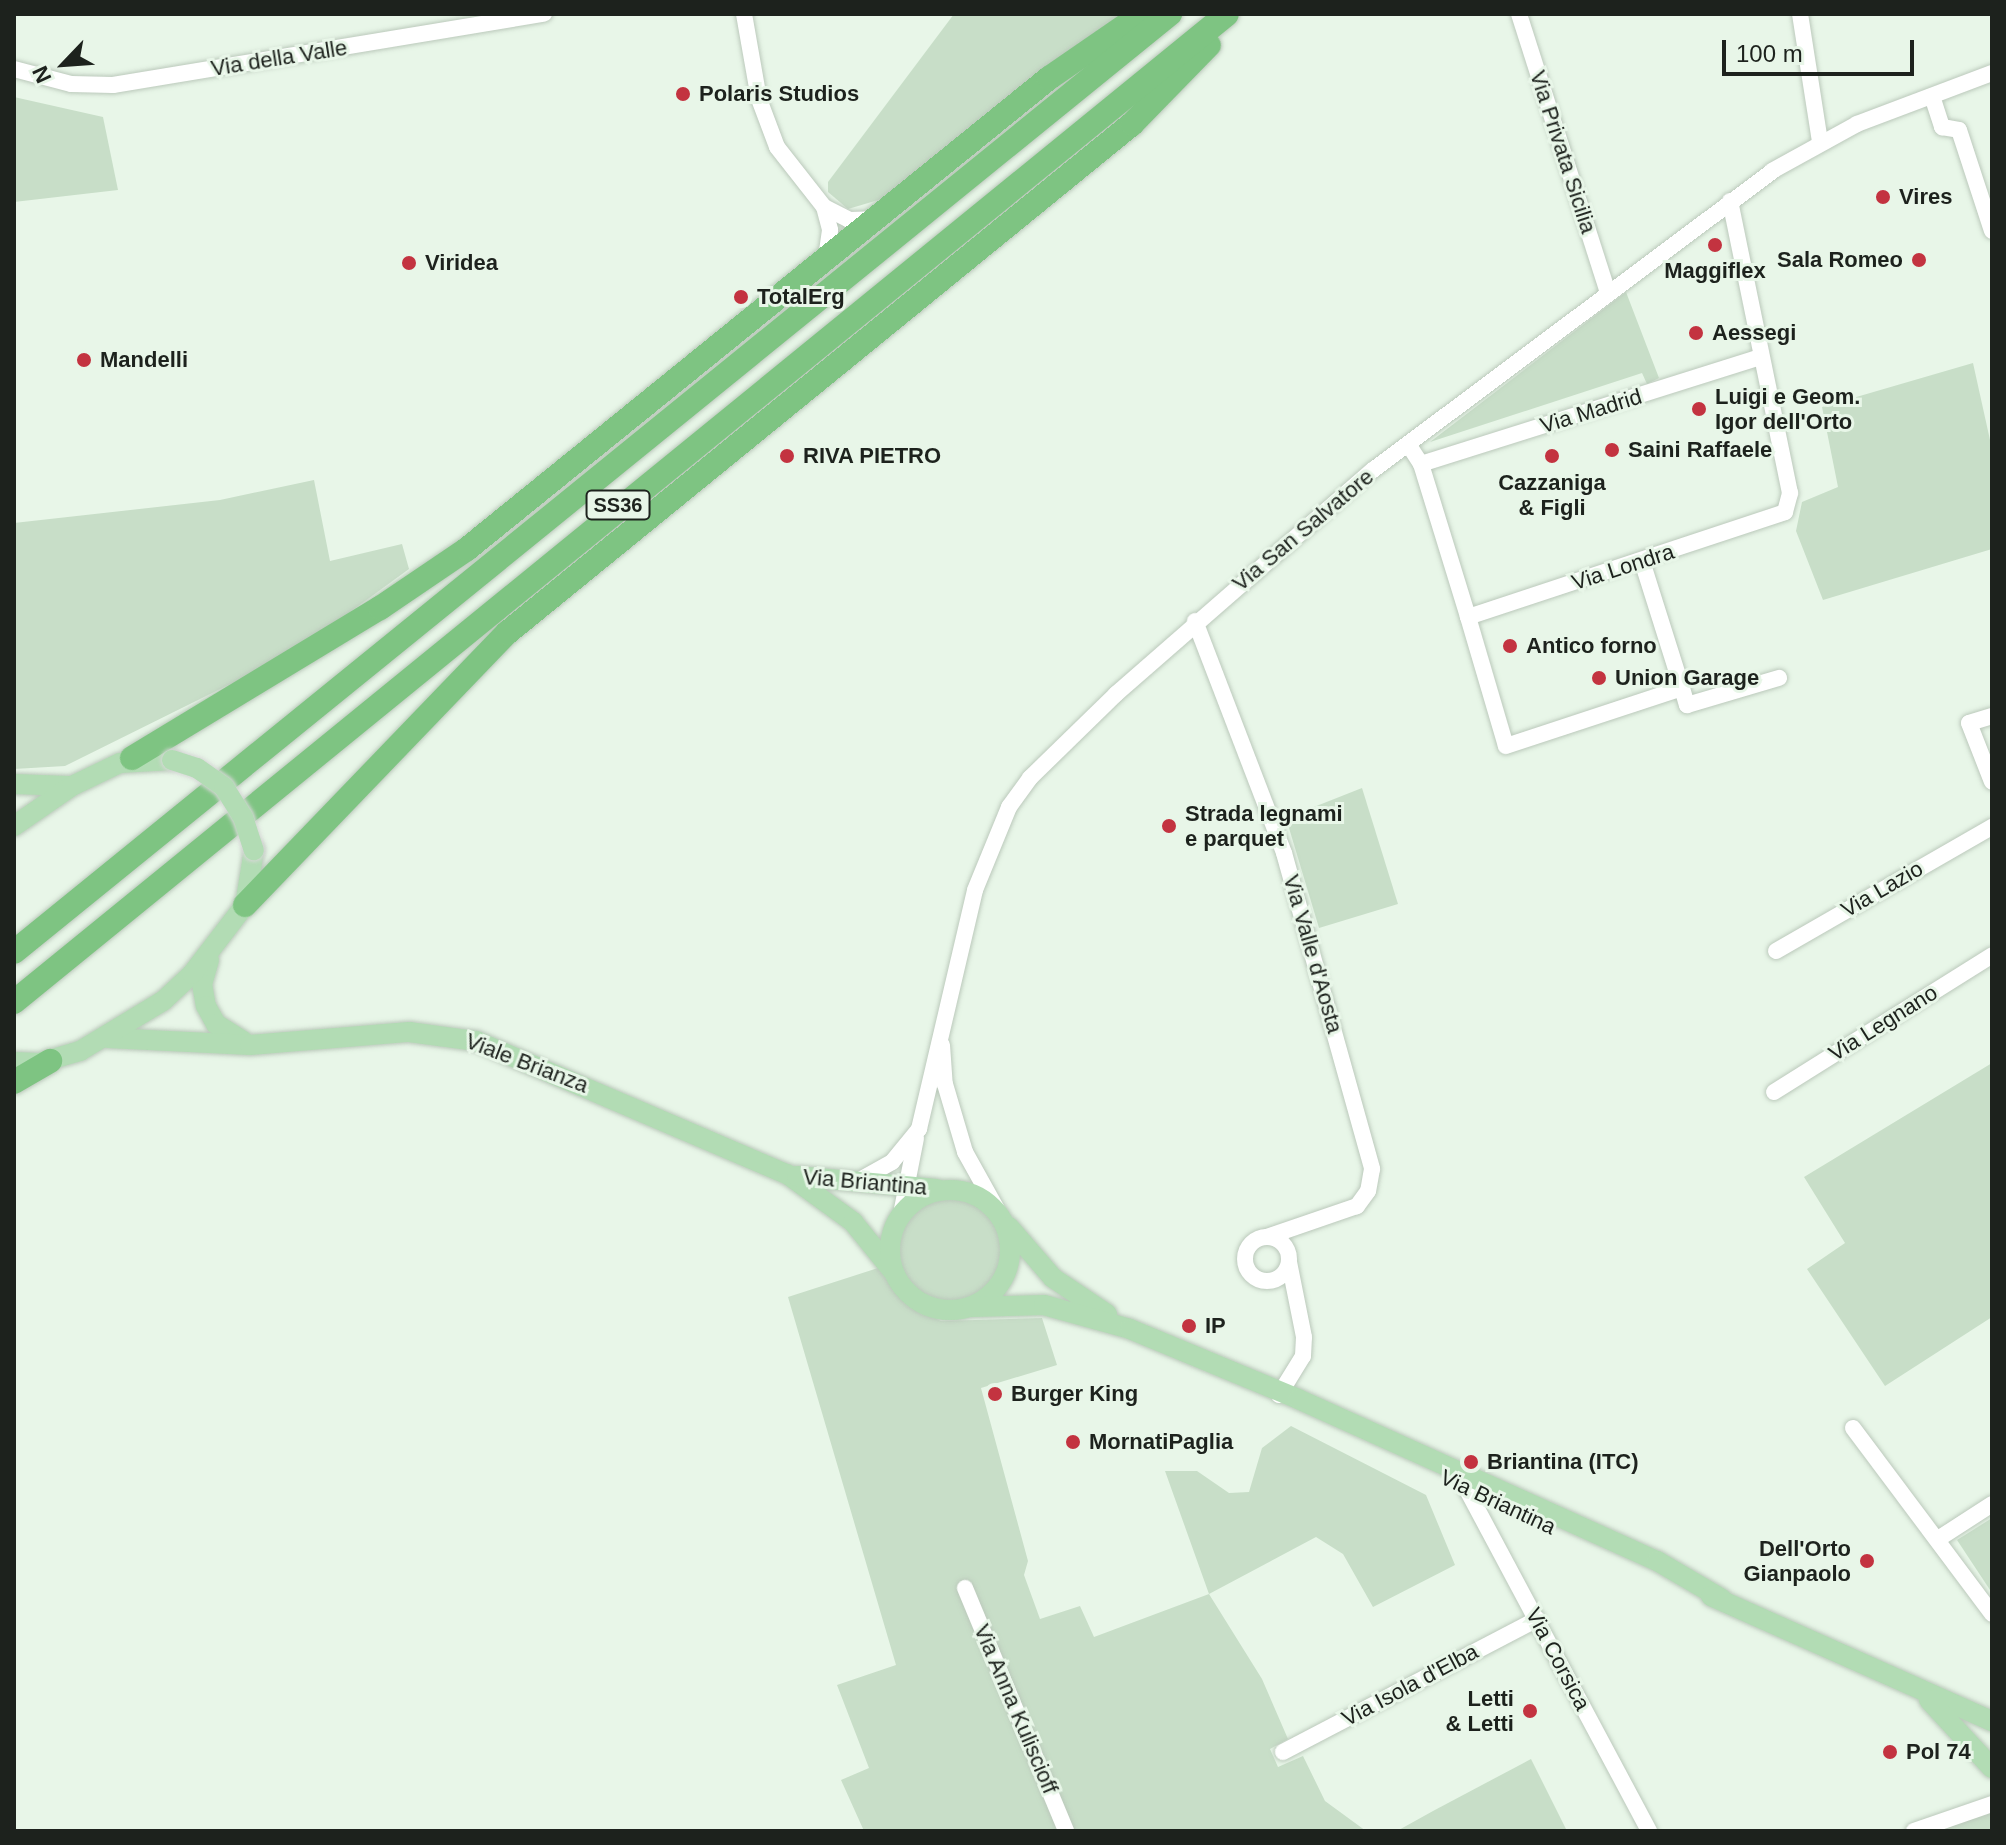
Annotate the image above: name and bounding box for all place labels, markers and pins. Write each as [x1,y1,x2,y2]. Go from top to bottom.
place label: Polaris Studios [699,81,859,107]
marker: Polaris Studios [674,85,692,103]
place label: Vires [1899,184,1952,210]
marker: Vires [1874,188,1892,206]
marker: Maggiflex [1706,236,1724,254]
place label: Sala Romeo [1777,247,1903,273]
place label: Viridea [425,250,498,276]
marker: Sala Romeo [1910,251,1928,269]
marker: Viridea [400,254,418,272]
place label: Maggiflex [1664,258,1766,284]
place label: TotalErg [757,284,845,310]
marker: TotalErg [732,288,750,306]
place label: Aessegi [1712,320,1796,346]
marker: Aessegi [1687,324,1705,342]
place label: Mandelli [100,347,188,373]
marker: Mandelli [75,351,93,369]
place label: Luigi e Geom. Igor dell'Orto [1715,383,1860,434]
marker: Luigi e Geom. Igor dell'Orto [1690,400,1708,418]
place label: Saini Raffaele [1628,437,1772,463]
marker: Saini Raffaele [1603,441,1621,459]
place label: RIVA PIETRO [803,443,942,469]
marker: RIVA PIETRO [778,447,796,465]
marker: Cazzaniga & Figli [1543,447,1561,465]
place label: Cazzaniga & Figli [1498,469,1606,520]
place label: Antico forno [1526,633,1657,659]
marker: Antico forno [1501,637,1519,655]
place label: Union Garage [1615,665,1759,691]
marker: Union Garage [1590,669,1608,687]
place label: Strada legnami e parquet [1185,800,1343,852]
marker: Strada legnami e parquet [1160,817,1178,835]
place label: IP [1205,1313,1226,1339]
marker: IP [1180,1317,1198,1335]
place label: Burger King [1011,1381,1138,1407]
marker: Burger King [986,1385,1004,1403]
place label: MornatiPaglia [1089,1429,1233,1455]
marker: MornatiPaglia [1064,1433,1082,1451]
place label: Briantina (ITC) [1487,1449,1639,1475]
marker: Briantina (ITC) [1462,1453,1480,1471]
place label: Dell'Orto Gianpaolo [1743,1535,1851,1586]
marker: Dell'Orto Gianpaolo [1858,1552,1876,1570]
place label: Letti & Letti [1446,1685,1514,1736]
marker: Letti & Letti [1521,1702,1539,1720]
place label: Pol 74 [1906,1739,1971,1765]
marker: Pol 74 [1881,1743,1899,1761]

